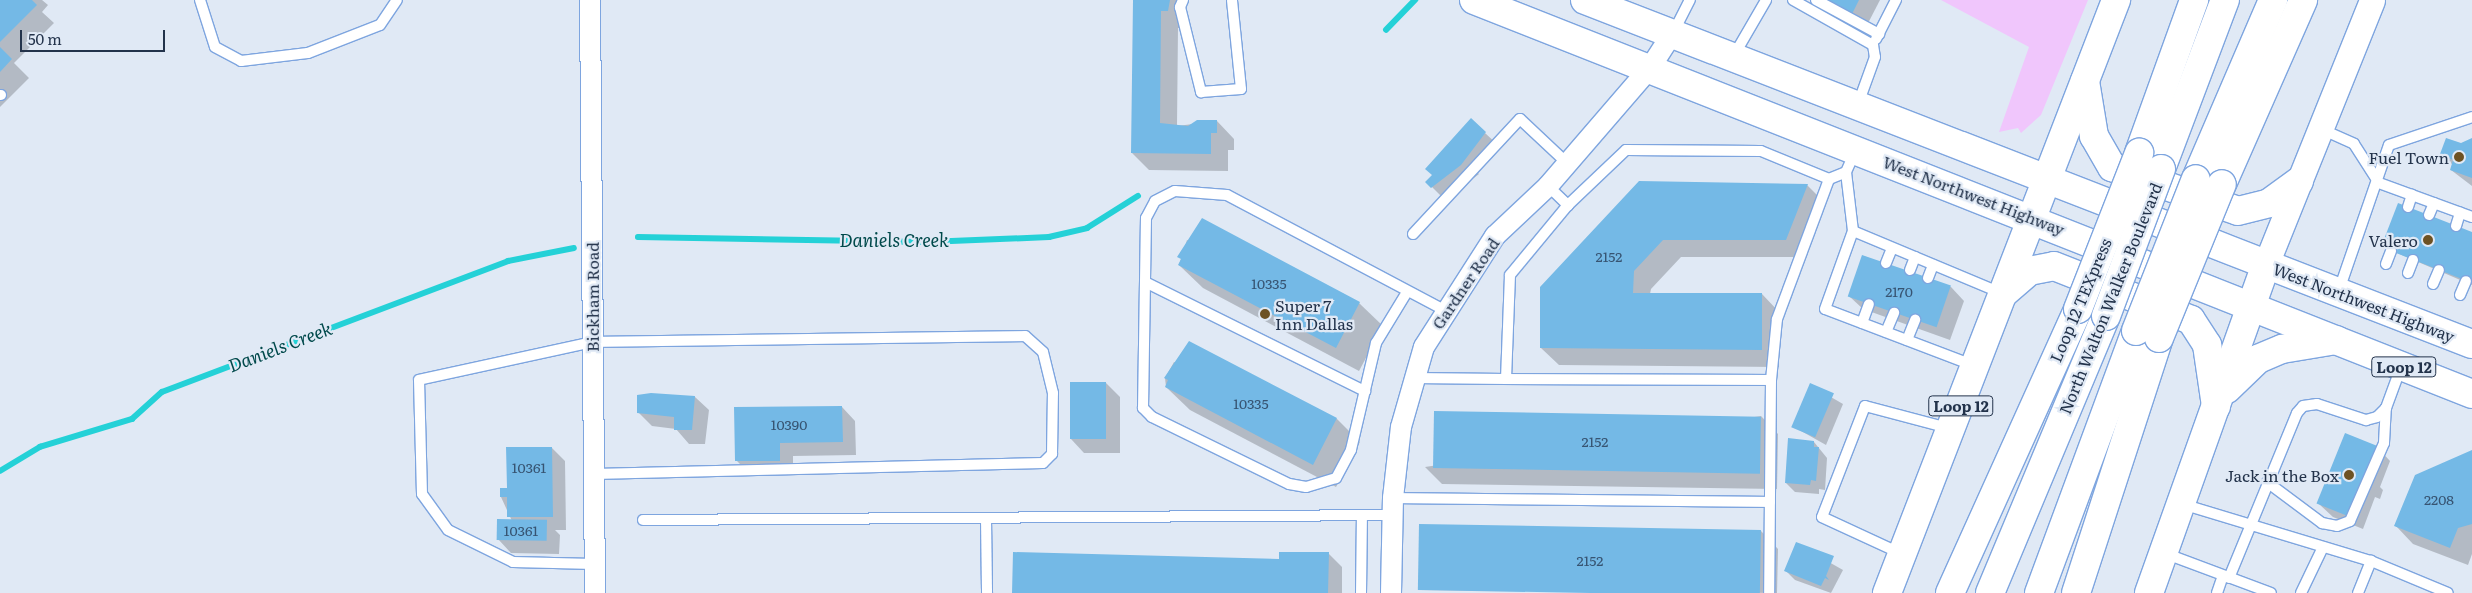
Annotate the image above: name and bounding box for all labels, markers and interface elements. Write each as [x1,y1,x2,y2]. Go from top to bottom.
scale bar [22,20,168,52]
text: 50 m [28,27,62,50]
place label: Fuel Town [2368,147,2449,167]
street label: West Northwest Highway [1880,151,2068,239]
marker: Fuel Town [2453,151,2465,163]
street label: North Walton Walker Boulevard [2055,179,2165,417]
water label: Daniels Creek [839,229,949,251]
place label: Valero [2369,230,2418,250]
street label: Gardner Road [1427,234,1503,332]
marker: Valero [2422,234,2434,246]
street label: Loop 12 TEXpress [2045,235,2115,365]
street label: Bickham Road [582,242,602,352]
house number: 2152 [1596,248,1622,264]
street label: West Northwest Highway [2270,258,2458,346]
house number: 10335 [1251,275,1287,291]
house number: 2170 [1885,283,1913,299]
place label: Super 7 Inn Dallas [1275,295,1353,333]
marker: Super 7 Inn Dallas [1259,308,1271,320]
water label: Daniels Creek [225,317,335,377]
road number: Loop 12 [2370,354,2438,380]
road number: Loop 12 [1927,394,1995,418]
house number: 10335 [1233,395,1269,411]
house number: 10390 [771,416,807,432]
house number: 2152 [1582,433,1608,449]
house number: 10361 [512,459,546,475]
place label: Jack in the Box [2225,465,2339,485]
marker: Jack in the Box [2343,469,2355,481]
house number: 2208 [2424,491,2454,507]
house number: 10361 [504,522,538,538]
house number: 2152 [1577,552,1603,568]

